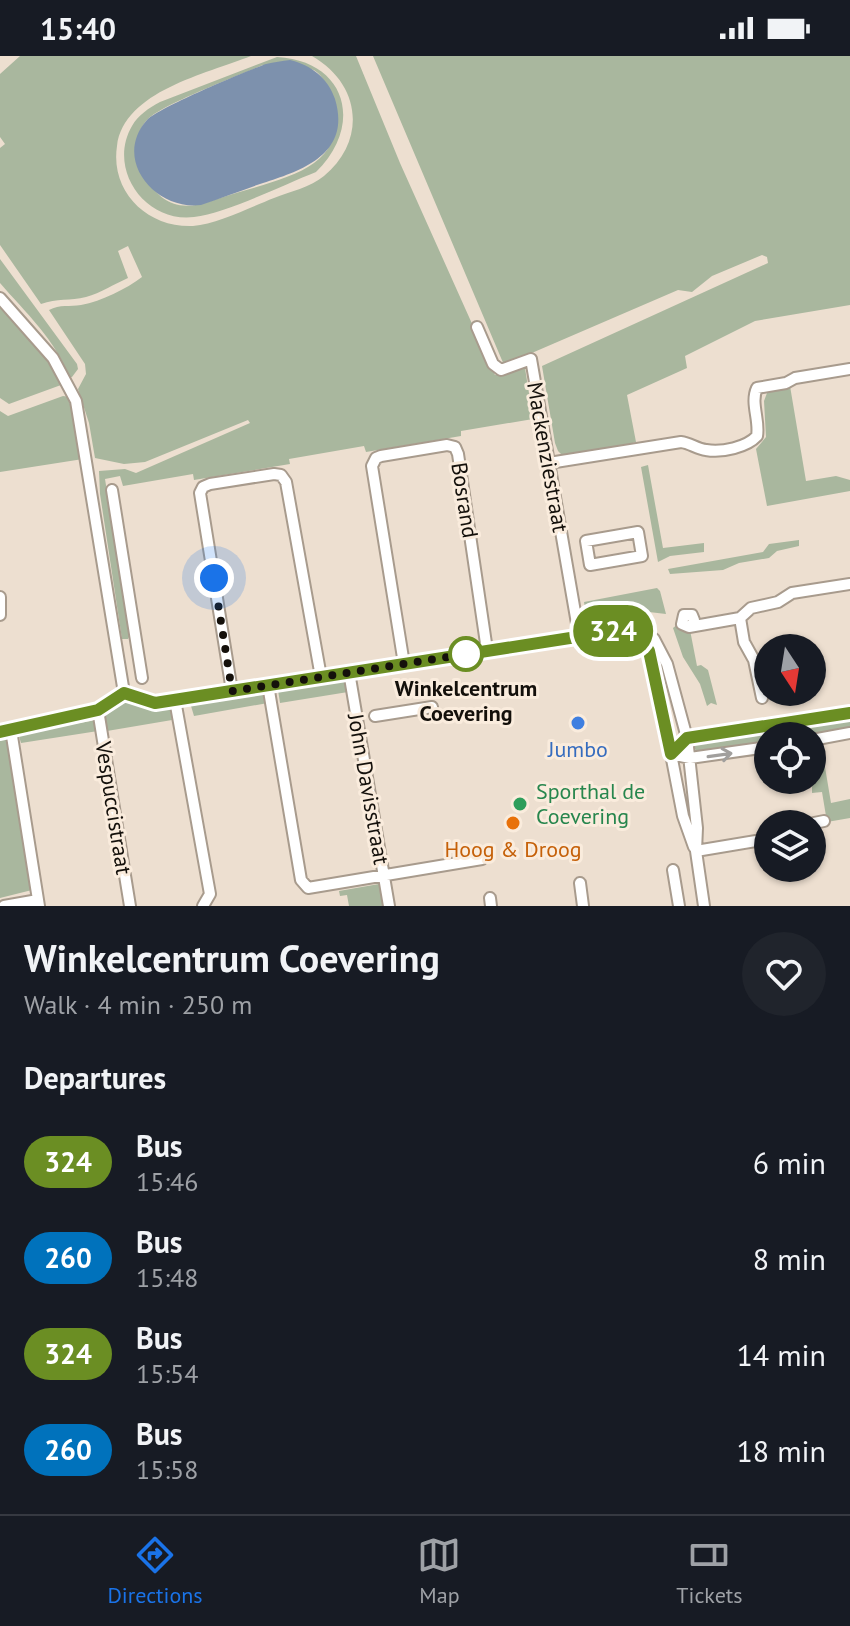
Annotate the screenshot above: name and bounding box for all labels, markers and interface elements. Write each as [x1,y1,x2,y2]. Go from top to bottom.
text: 15:40 [40,9,116,48]
street label: Mackenziestraat [521,380,575,535]
street label: Bosrand [445,460,485,540]
your location [194,558,234,598]
line badge: 324 [567,605,659,657]
text: 324 [589,612,637,649]
north arrow [754,634,826,706]
map controls [754,634,826,882]
marker: Winkelcentrum Coevering [449,637,483,671]
place label: Winkelcentrum Coevering [395,674,537,727]
street label: John Davisstraat [342,710,396,867]
marker: Jumbo [569,714,587,732]
button: locate [754,722,826,794]
place label: Jumbo [547,735,608,763]
street label: Vespuccistraat [90,739,138,877]
one-way arrow [706,747,732,762]
place label: Sporthal de Coevering [536,777,645,830]
marker: Sporthal de Coevering [511,795,529,813]
button: layers [754,810,826,882]
marker: Hoog & Droog [504,814,522,832]
place label: Hoog & Droog [444,835,582,863]
button: heart [742,932,826,1016]
text: Winkelcentrum Coevering [24,933,440,982]
text: Walk · 4 min · 250 m [24,988,252,1021]
text: Departures [24,1058,166,1097]
text: Bus [136,1126,183,1165]
text: 324 [44,1143,92,1180]
text: 6 min [753,1143,826,1182]
text: 15:46 [136,1165,198,1198]
text: Bus [136,1222,183,1261]
text: 260 [44,1239,92,1276]
text: 8 min [753,1239,826,1278]
text: 15:48 [136,1261,198,1294]
text: Bus [136,1318,183,1357]
text: 324 [44,1335,92,1372]
text: 14 min [736,1335,826,1374]
text: 15:54 [136,1357,198,1390]
text: Bus [136,1414,183,1453]
text: 260 [44,1431,92,1468]
text: 18 min [736,1431,826,1470]
text: 15:58 [136,1453,198,1486]
tab: Directions [107,1533,203,1609]
tab: Map [417,1533,461,1609]
tab: Tickets [676,1533,743,1609]

